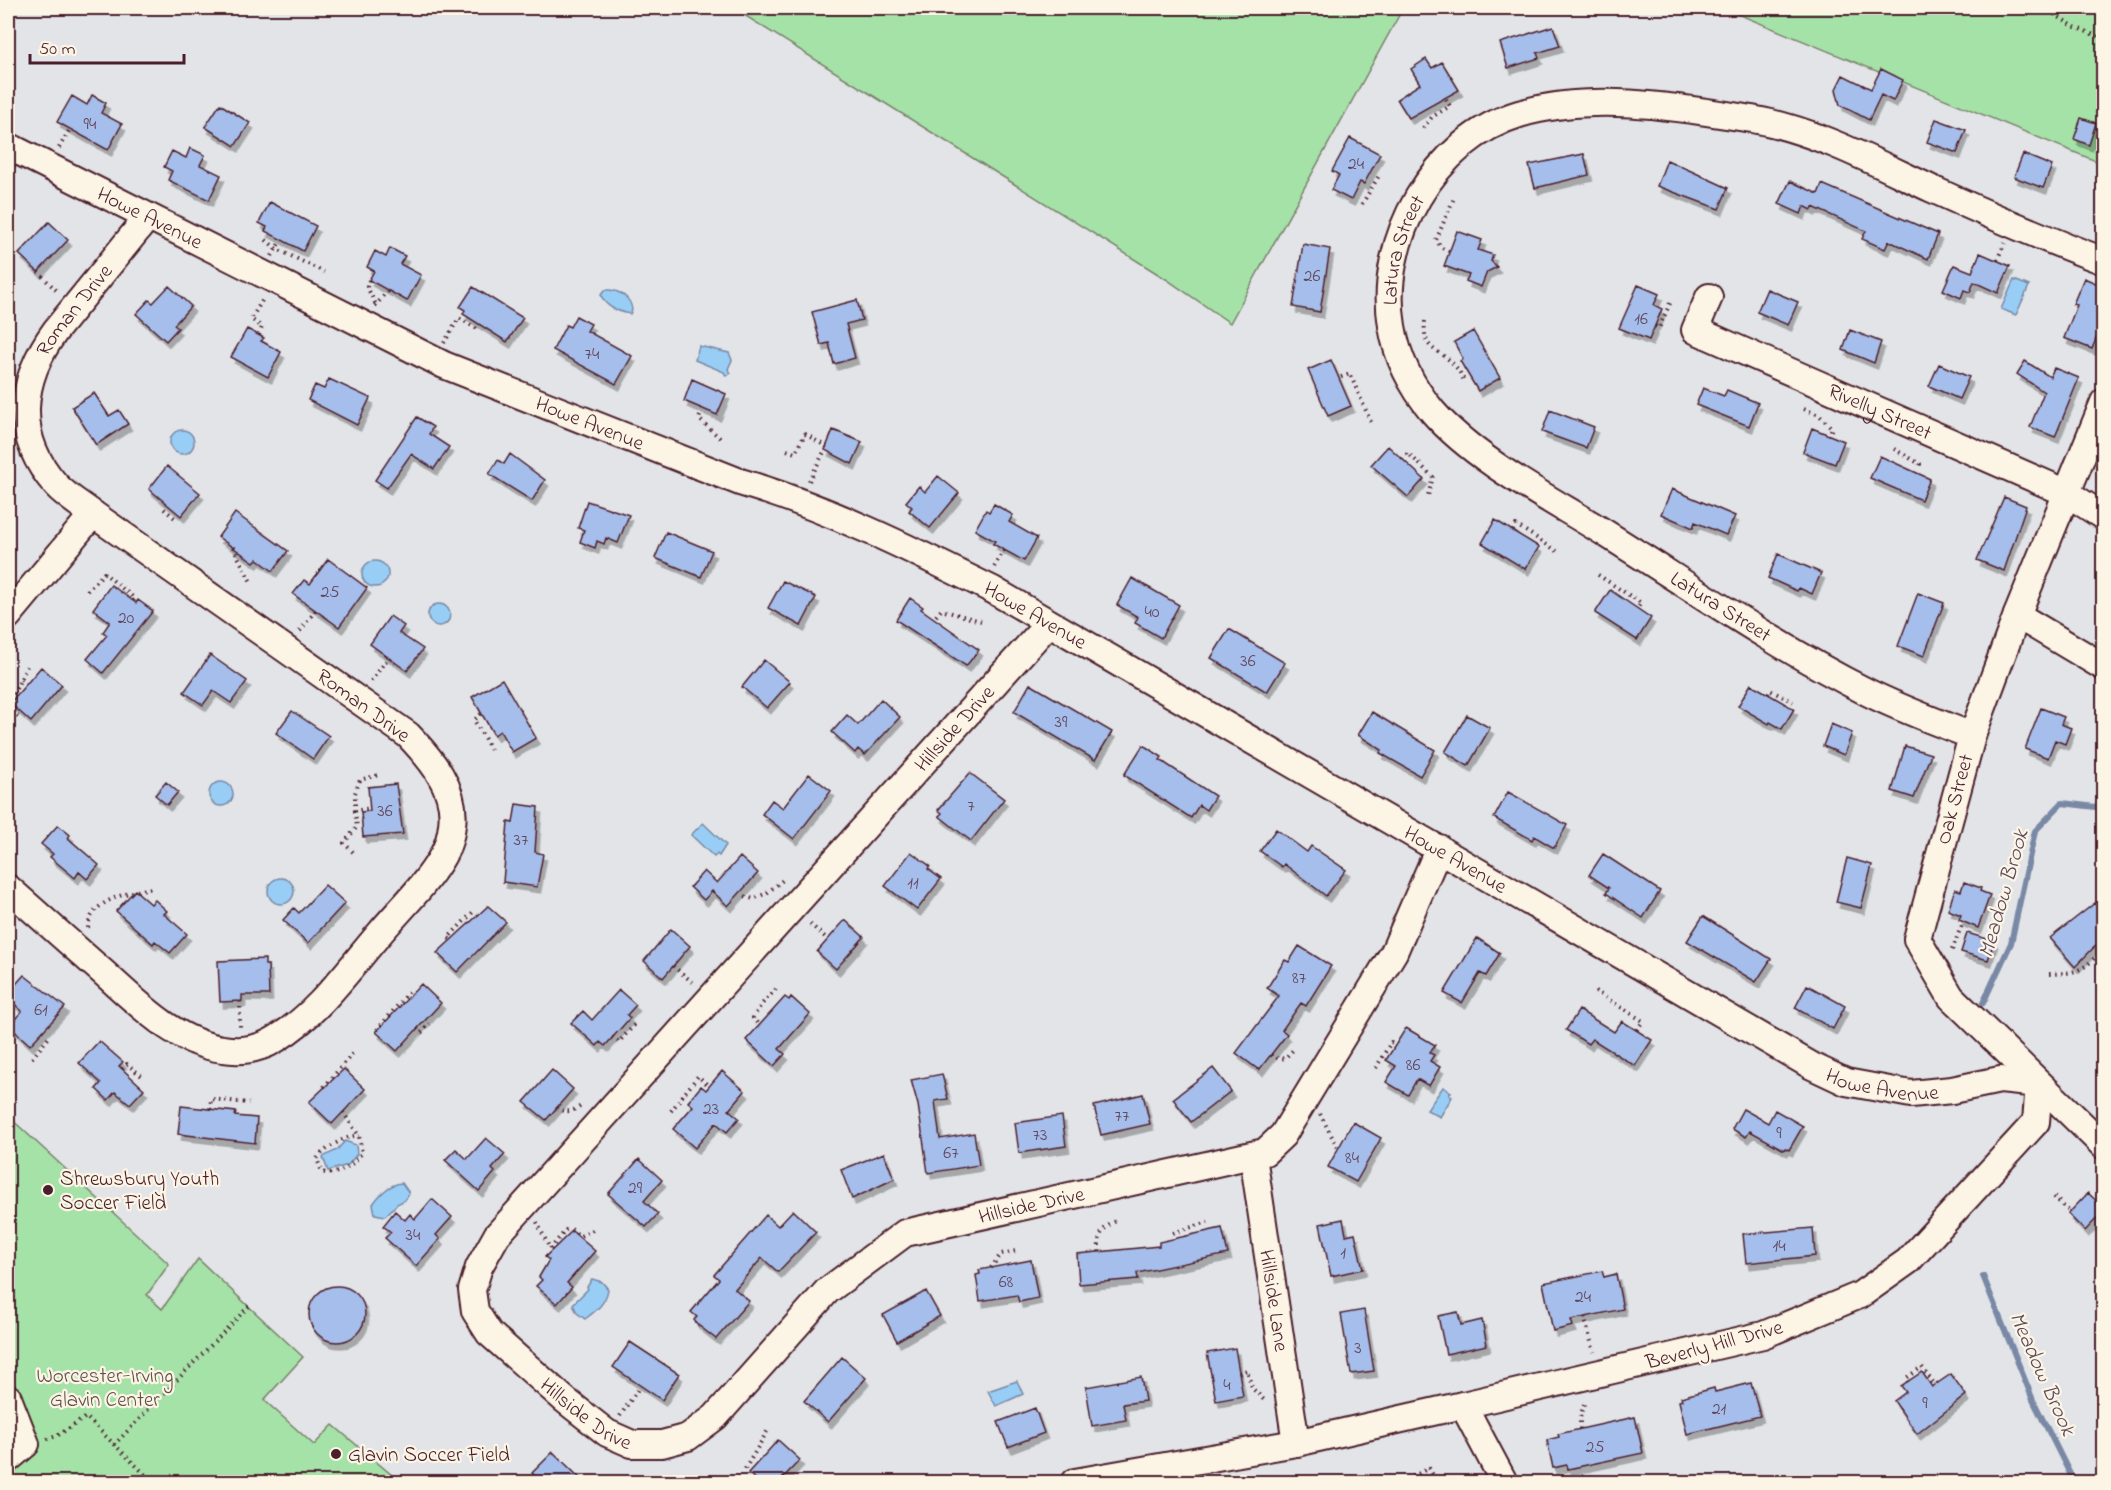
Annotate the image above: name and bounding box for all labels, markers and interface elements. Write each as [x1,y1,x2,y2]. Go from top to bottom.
scale bar [30,27,184,65]
text: 50 m [39,37,76,63]
house number: 94 [84,112,97,138]
house number: 24 [1348,152,1365,178]
street label: Howe Avenue [91,180,208,258]
street label: Latura Street [1377,190,1434,305]
street label: Roman Drive [30,258,121,362]
house number: 26 [1304,264,1321,290]
house number: 16 [1634,307,1648,333]
house number: 74 [585,342,600,368]
street label: Rivelly Street [1823,377,1936,449]
street label: Howe Avenue [531,390,649,460]
street label: Latura Street [1664,565,1776,651]
street label: Howe Avenue [978,575,1092,659]
house number: 25 [320,580,340,606]
house number: 40 [1144,600,1160,626]
house number: 20 [118,606,135,632]
house number: 36 [1240,649,1256,675]
street label: Roman Drive [310,662,416,751]
street label: Hillside Drive [908,679,1003,779]
house number: 39 [1055,710,1068,736]
street label: Oak Street [1929,751,1982,848]
house number: 7 [967,794,975,820]
house number: 36 [377,799,393,825]
street label: Howe Avenue [1398,819,1512,903]
water label: Meadow Brook [1971,825,2039,962]
house number: 37 [514,828,529,854]
house number: 11 [907,871,919,897]
house number: 87 [1292,966,1307,992]
house number: 61 [34,998,48,1024]
house number: 86 [1406,1053,1420,1079]
street label: Howe Avenue [1820,1061,1941,1111]
house number: 23 [703,1097,719,1123]
house number: 77 [1115,1104,1130,1130]
house number: 9 [1776,1121,1782,1147]
house number: 73 [1033,1123,1047,1149]
house number: 67 [943,1141,959,1167]
house number: 84 [1345,1146,1360,1172]
place label: Shrewsbury Youth Soccer Field [60,1165,219,1219]
house number: 29 [628,1176,643,1202]
street label: Hillside Drive [976,1180,1088,1233]
marker: Shrewsbury Youth Soccer Field [41,1183,55,1197]
house number: 34 [406,1223,421,1249]
house number: 14 [1772,1234,1786,1260]
house number: 1 [1340,1241,1346,1267]
street label: Hillside Lane [1250,1248,1295,1354]
house number: 68 [999,1270,1014,1296]
house number: 24 [1575,1285,1592,1311]
water label: Meadow Brook [2000,1307,2083,1442]
street label: Beverly Hill Drive [1642,1313,1787,1381]
house number: 3 [1354,1336,1362,1362]
park label: Worcester-Irving Glavin Center [36,1362,174,1416]
street label: Hillside Drive [532,1371,637,1459]
house number: 4 [1223,1373,1231,1399]
house number: 9 [1922,1391,1928,1417]
house number: 21 [1712,1397,1727,1423]
house number: 25 [1585,1435,1605,1461]
place label: Glavin Soccer Field [348,1441,510,1471]
marker: Glavin Soccer Field [329,1447,343,1461]

